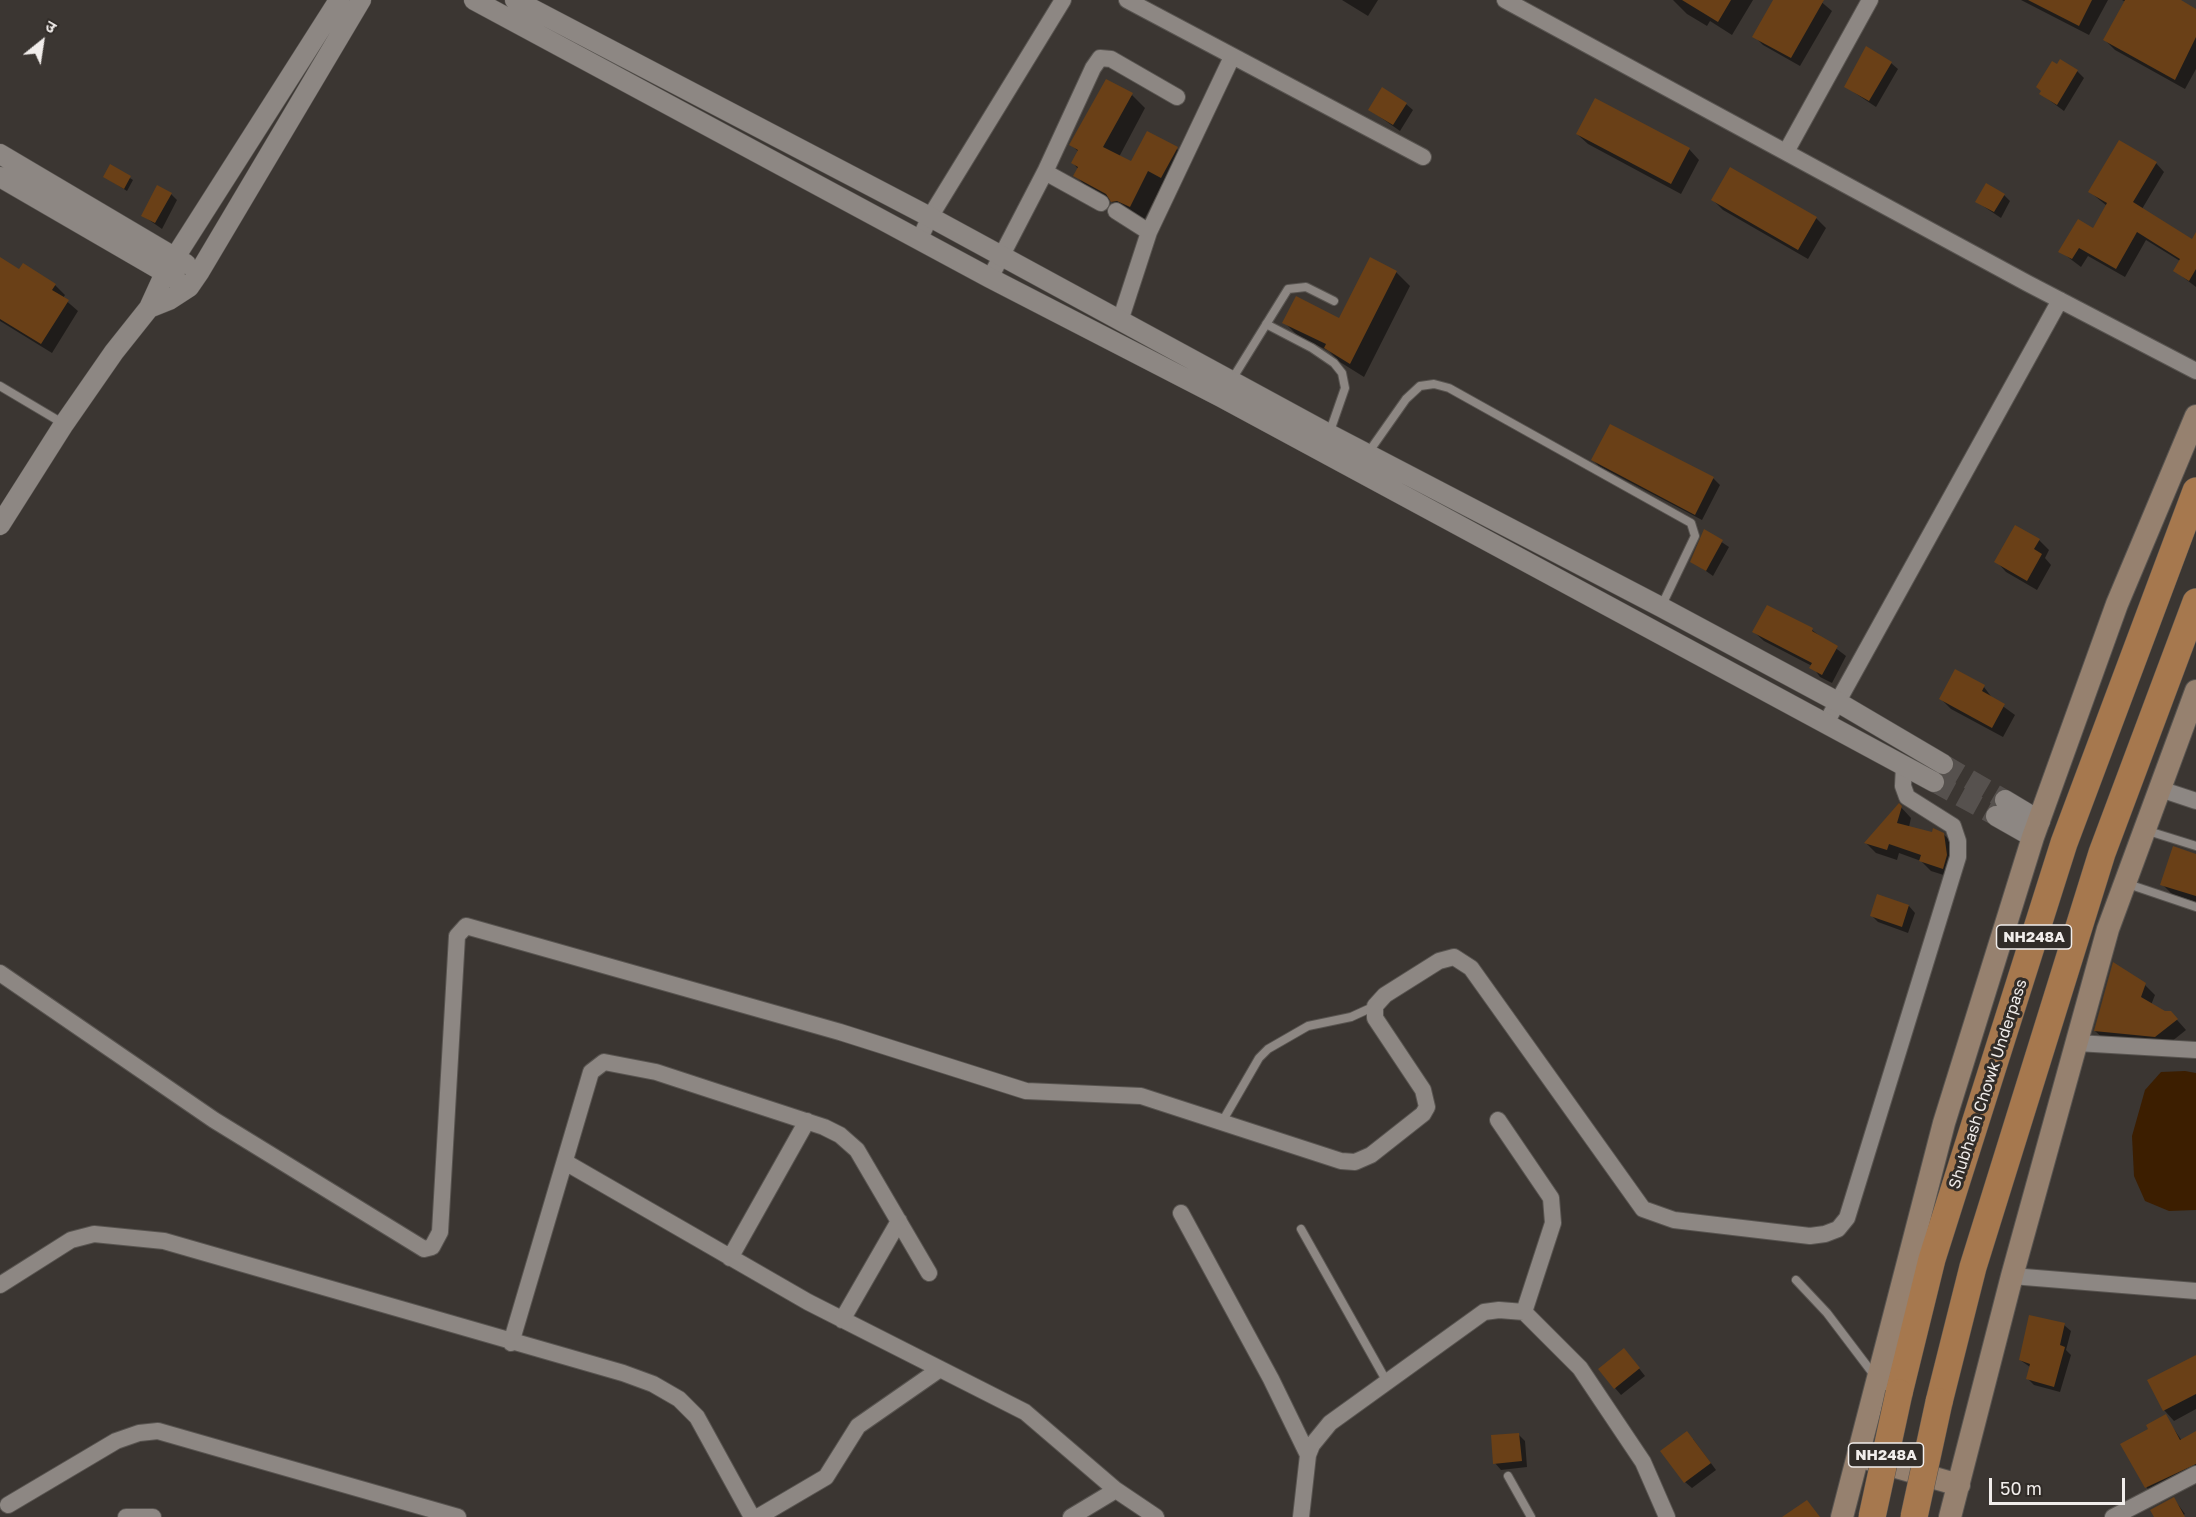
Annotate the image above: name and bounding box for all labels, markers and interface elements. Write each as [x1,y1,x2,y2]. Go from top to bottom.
north arrow [12,12,72,72]
text: उ [42,15,60,37]
road number: NH248A [1996,925,2072,949]
street label: Shubhash Chowk Underpass [1945,977,2031,1191]
road number: NH248A [1848,1443,1924,1467]
scale bar [1992,1466,2128,1504]
text: 50 m [2000,1477,2042,1499]

